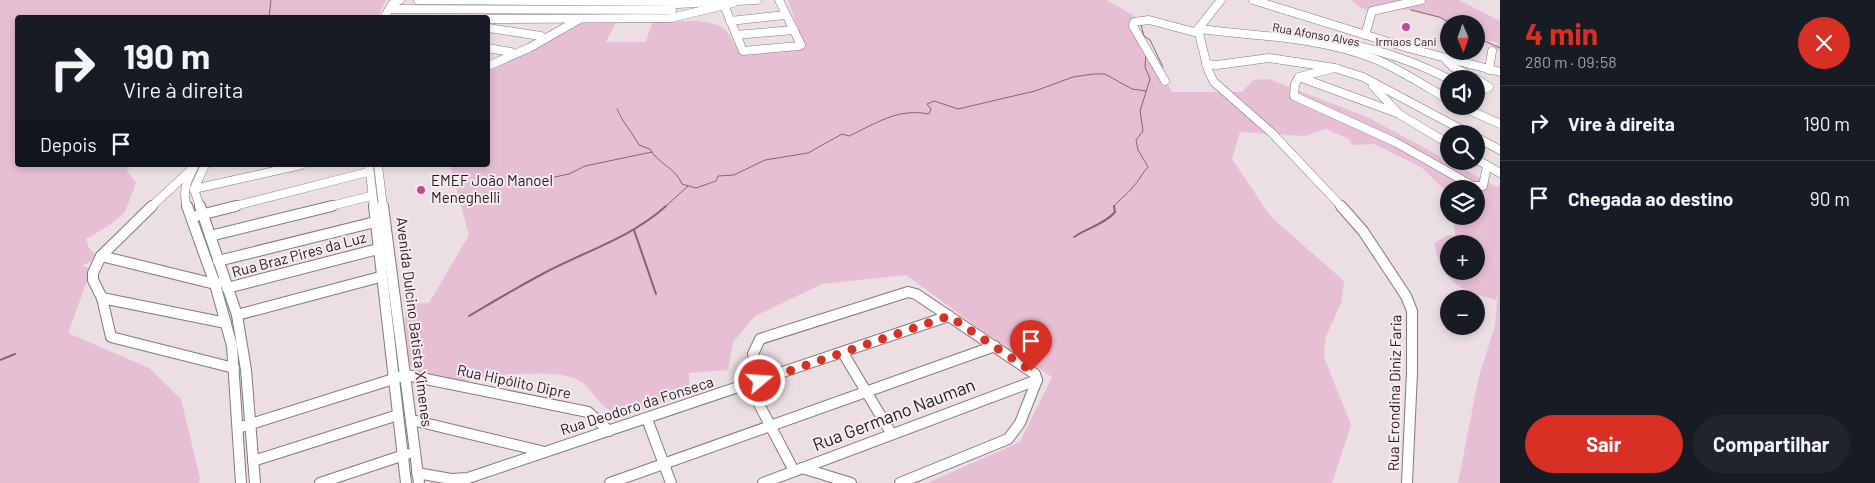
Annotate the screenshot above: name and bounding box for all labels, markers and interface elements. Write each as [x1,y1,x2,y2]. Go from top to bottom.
north arrow [1440,15,1485,60]
map controls [1440,15,1485,335]
text: 4 min [1525,15,1598,51]
button: close [1798,17,1850,69]
street label: Rua Afonso Alves [1271,19,1361,49]
marker: Irmaos Cani [1400,21,1412,33]
text: 190 m [123,34,210,76]
place label: Irmaos Cani [1375,34,1437,48]
icon: right [40,35,105,100]
text: 280 m · 09:58 [1525,52,1617,71]
button: sound [1440,70,1485,115]
text: Vire à direita [123,76,243,102]
icon: right [1525,109,1553,137]
text: Vire à direita [1568,112,1675,135]
text: 190 m [1803,112,1850,135]
button: search [1440,125,1485,170]
icon: arrive [107,130,135,158]
text: Depois [40,133,97,156]
place label: EMEF João Manoel Meneghelli [431,171,553,206]
button: layers [1440,180,1485,225]
marker: EMEF João Manoel Meneghelli [415,184,427,196]
icon: arrive [1525,184,1553,212]
text: Chegada ao destino [1568,187,1733,210]
text: 90 m [1810,187,1850,210]
street label: Avenida Dulcino Batista Ximenes [393,216,437,428]
street label: Rua Braz Pires da Luz [230,227,368,281]
button: + [1440,235,1485,280]
button: − [1440,290,1485,335]
street label: Rua Erondina Diniz Faria [1384,315,1404,471]
pin [1010,320,1052,371]
icon: arrive [1017,327,1045,355]
position arrow [733,354,785,406]
street label: Rua Hipólito Dipre [456,360,573,402]
street label: Rua Deodoro da Fonseca [558,372,716,438]
street label: Rua Germano Nauman [809,373,978,455]
button: Sair [1525,415,1683,473]
button: Compartilhar [1693,415,1850,473]

